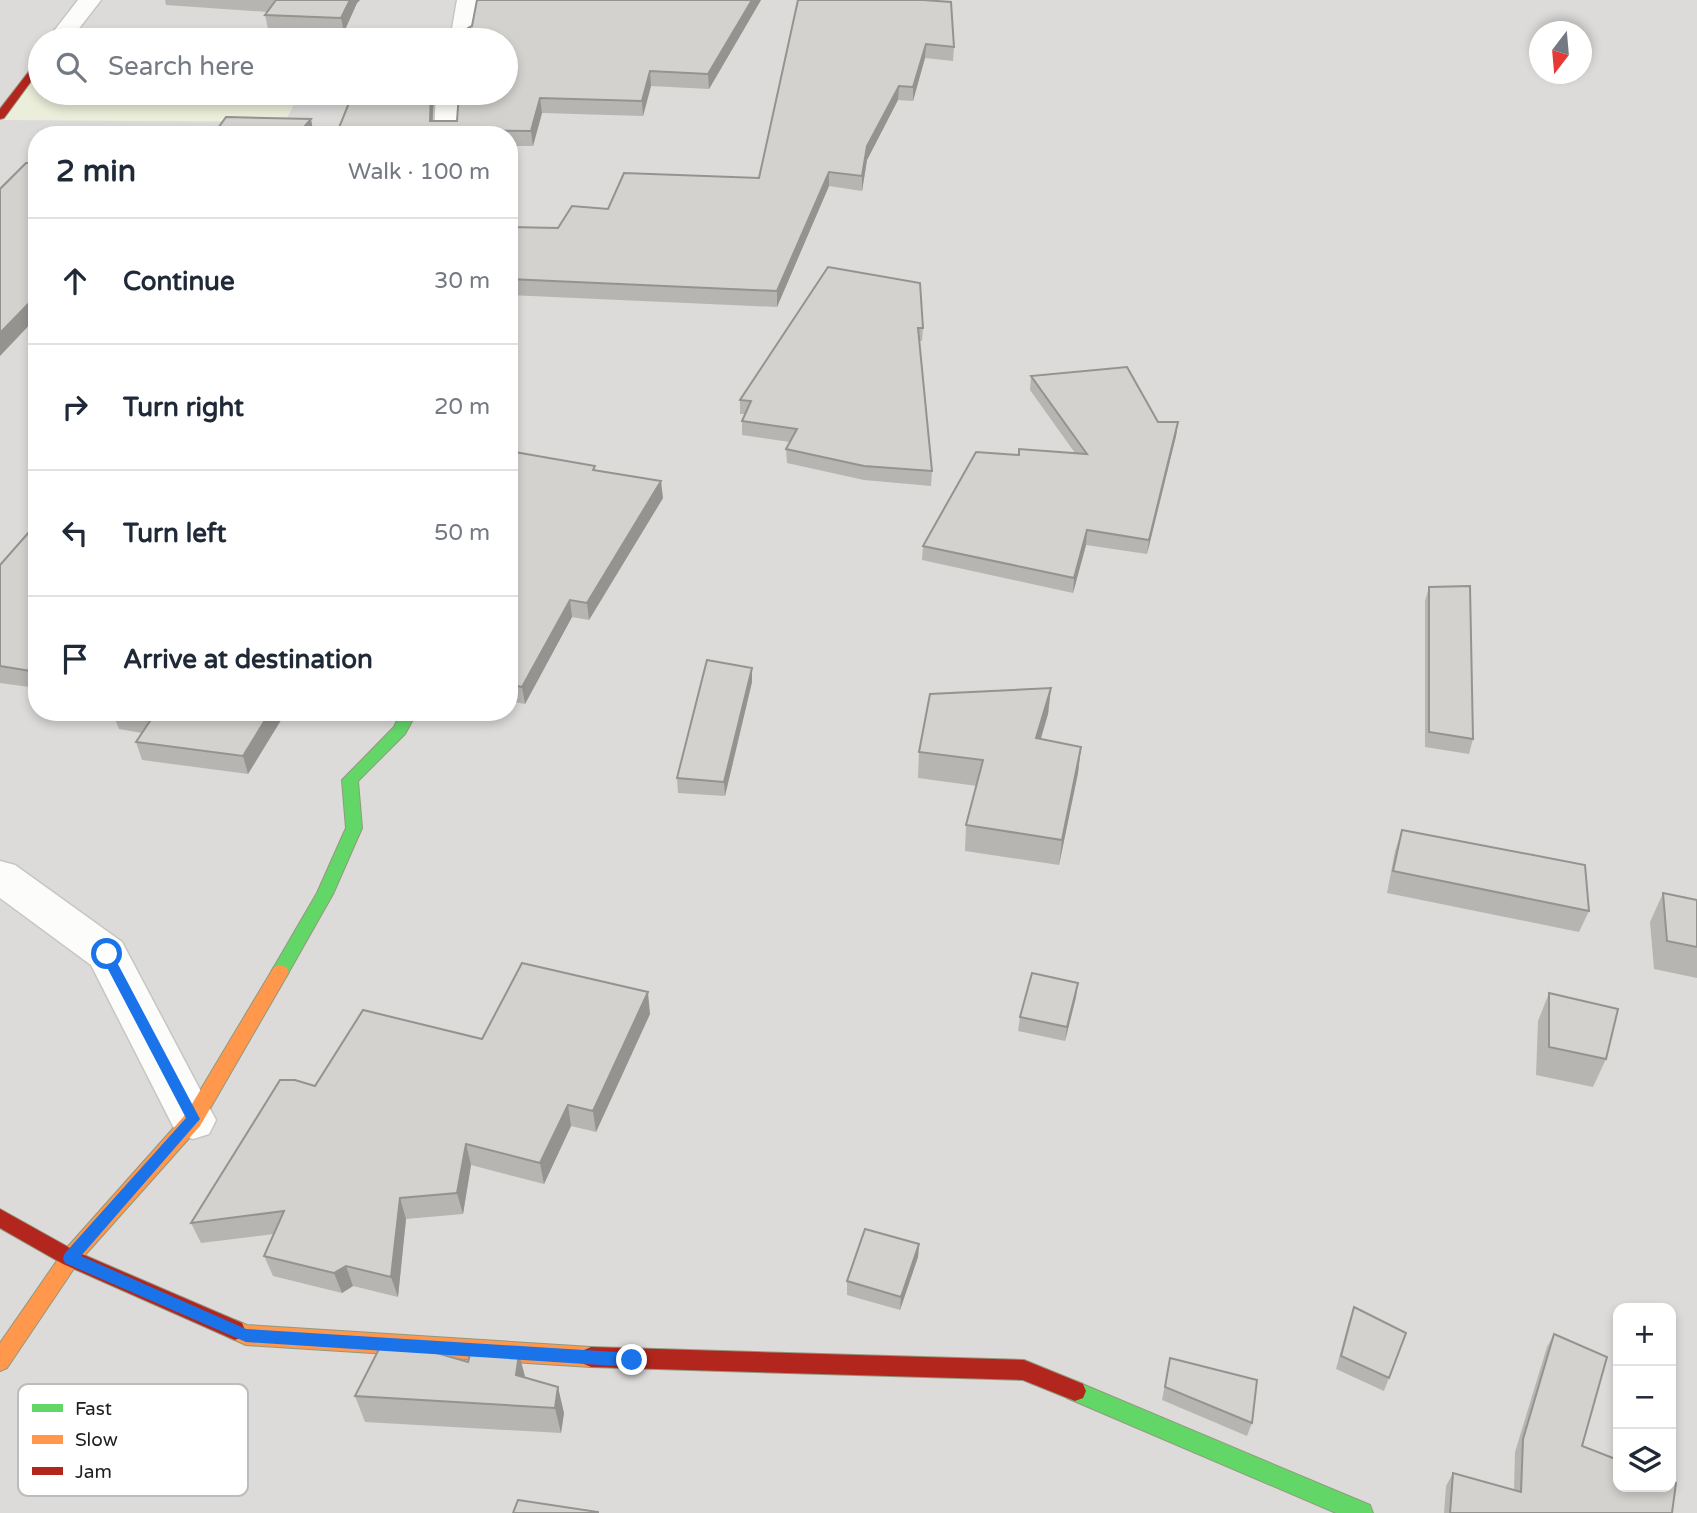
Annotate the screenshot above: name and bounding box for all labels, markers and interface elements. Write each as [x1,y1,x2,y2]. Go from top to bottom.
north arrow [1529,21,1592,84]
search box [28,28,518,105]
icon: search [52,48,90,86]
text: Search here [108,51,254,82]
text: 2 min [56,153,136,190]
text: Walk · 100 m [348,158,490,186]
icon: ahead [56,262,94,300]
text: Continue [123,266,235,297]
text: 30 m [434,267,490,295]
icon: right [56,388,94,426]
text: Turn right [123,392,244,423]
text: 20 m [434,393,490,421]
icon: left [56,514,94,552]
text: Turn left [123,518,226,549]
text: 50 m [434,519,490,547]
icon: arrive [56,640,94,678]
text: Arrive at destination [123,644,373,675]
route start [91,938,122,969]
map controls [1613,1303,1676,1492]
button: + [1613,1303,1676,1366]
route end [616,1344,647,1375]
button: − [1613,1366,1676,1429]
legend [18,1384,248,1496]
text: Fast [75,1398,112,1420]
text: Slow [75,1429,118,1451]
button: layers [1613,1429,1676,1492]
text: Jam [75,1461,112,1483]

